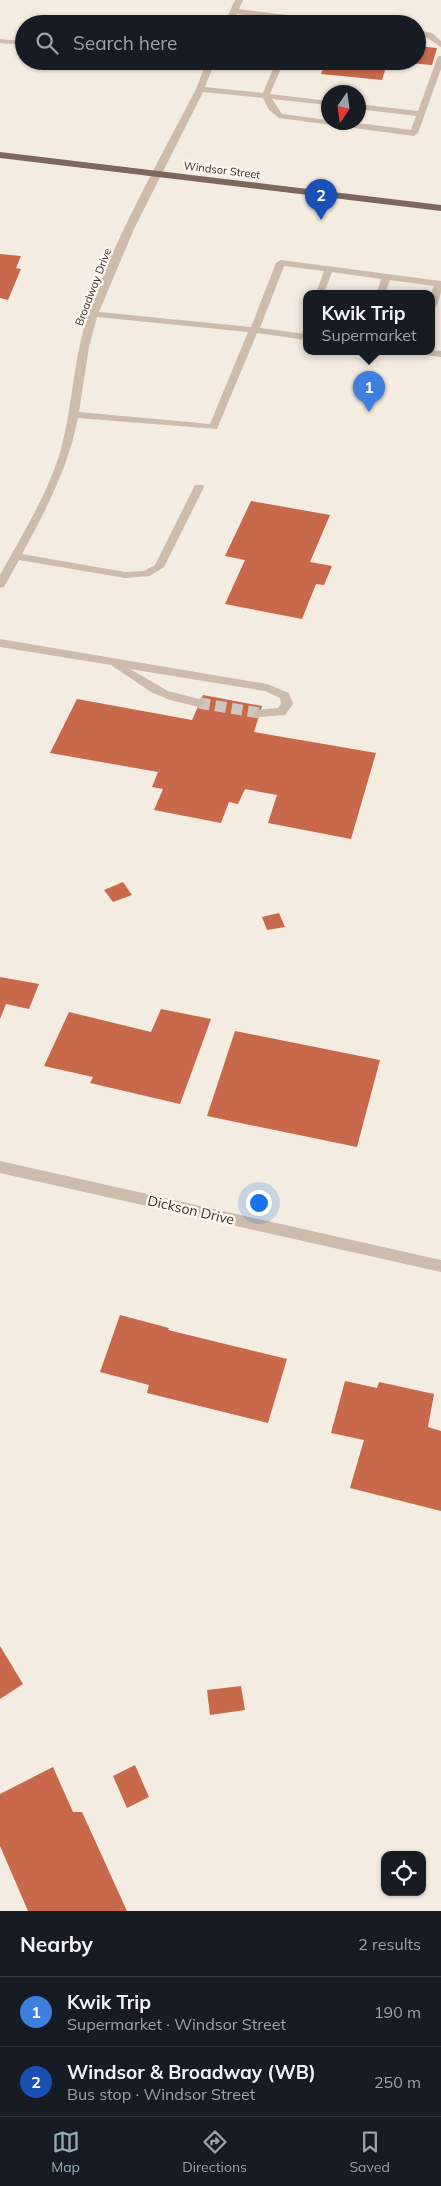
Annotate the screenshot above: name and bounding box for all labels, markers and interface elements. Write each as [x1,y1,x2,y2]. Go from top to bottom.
search box [15,15,426,70]
icon: search [33,29,61,57]
text: Search here [73,31,177,55]
north arrow [321,85,366,130]
street label: Windsor Street [183,158,261,182]
pin: 2 [305,179,337,220]
street label: Broadway Drive [72,246,114,328]
popup [303,290,435,355]
text: Kwik Trip [321,301,405,325]
text: Supermarket [321,325,417,345]
pin: 1 [353,371,385,412]
your location [246,1190,272,1216]
street label: Dickson Drive [146,1191,236,1229]
map controls [381,1851,426,1896]
button: locate [381,1851,426,1896]
text: Nearby [20,1931,93,1957]
text: 2 results [358,1934,421,1954]
text: Kwik Trip [67,1990,151,2014]
text: 1 [31,2002,41,2022]
text: 190 m [374,2002,421,2022]
text: Supermarket · Windsor Street [67,2014,286,2034]
text: Windsor & Broadway (WB) [67,2060,316,2084]
text: 2 [31,2072,41,2092]
text: 250 m [374,2072,421,2092]
text: Bus stop · Windsor Street [67,2084,255,2104]
tab: Map [51,2128,80,2176]
tab: Directions [182,2128,247,2176]
tab: Saved [349,2128,390,2176]

